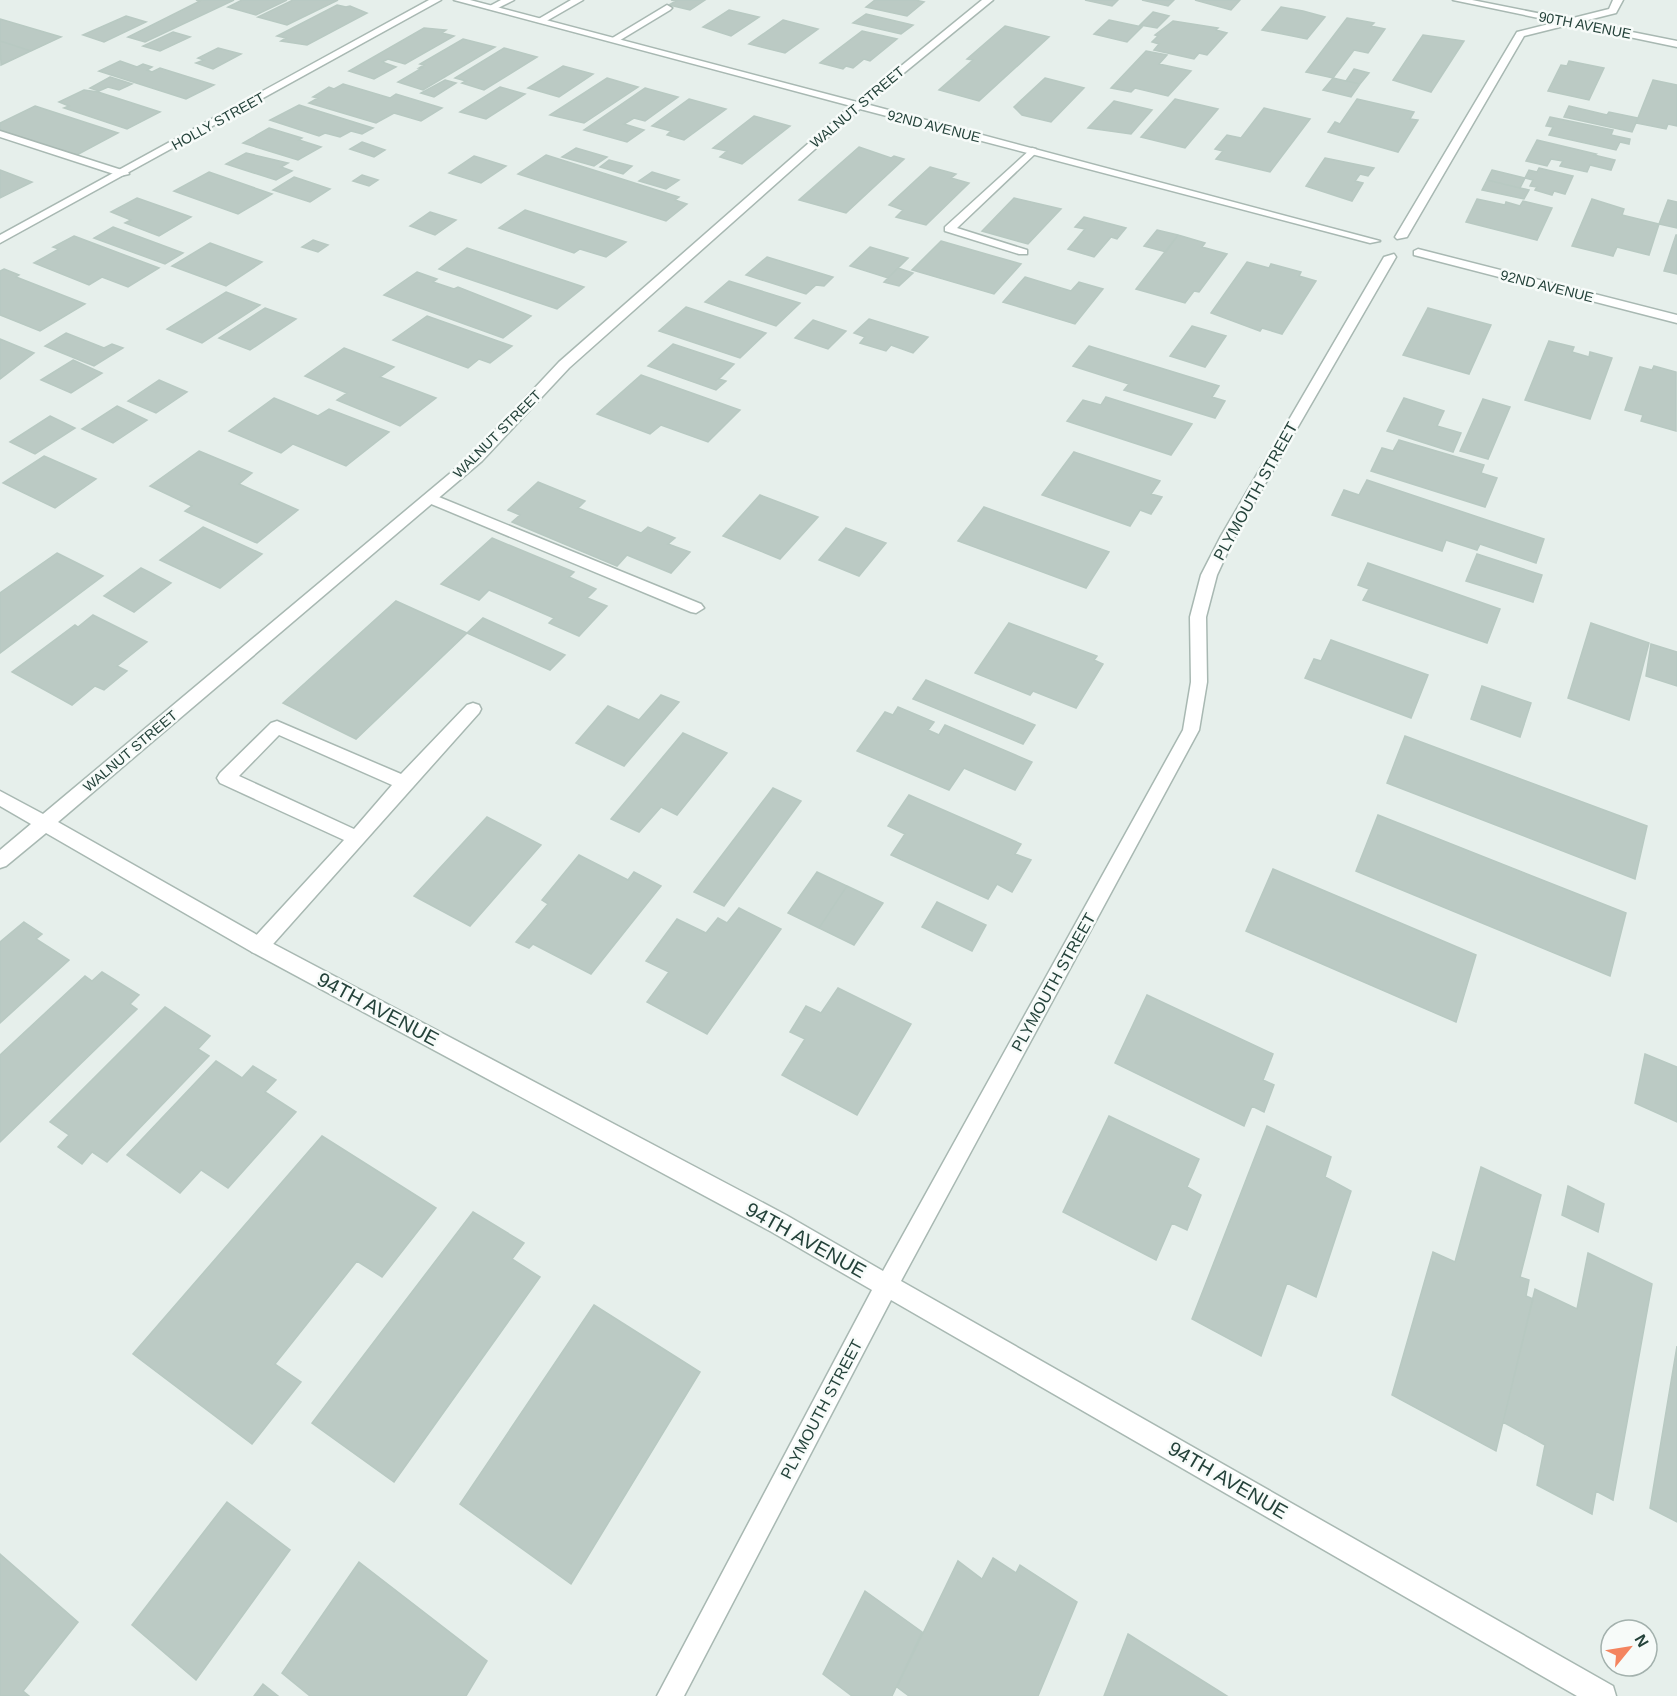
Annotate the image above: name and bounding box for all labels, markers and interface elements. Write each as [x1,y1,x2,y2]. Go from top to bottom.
street label: 90TH AVENUE [1537,8,1633,42]
street label: WALNUT STREET [807,63,907,151]
street label: HOLLY STREET [169,89,268,153]
street label: 92ND AVENUE [886,107,982,145]
street label: 92ND AVENUE [1499,267,1595,305]
street label: WALNUT STREET [450,387,544,481]
street label: PLYMOUTH STREET [1210,419,1301,563]
street label: WALNUT STREET [80,707,180,795]
street label: PLYMOUTH STREET [1008,910,1099,1054]
street label: 94TH AVENUE [314,968,442,1050]
street label: 94TH AVENUE [742,1198,870,1282]
street label: PLYMOUTH STREET [777,1336,865,1482]
street label: 94TH AVENUE [1164,1437,1292,1523]
north arrow [1599,1618,1659,1678]
text: N [1631,1631,1652,1650]

